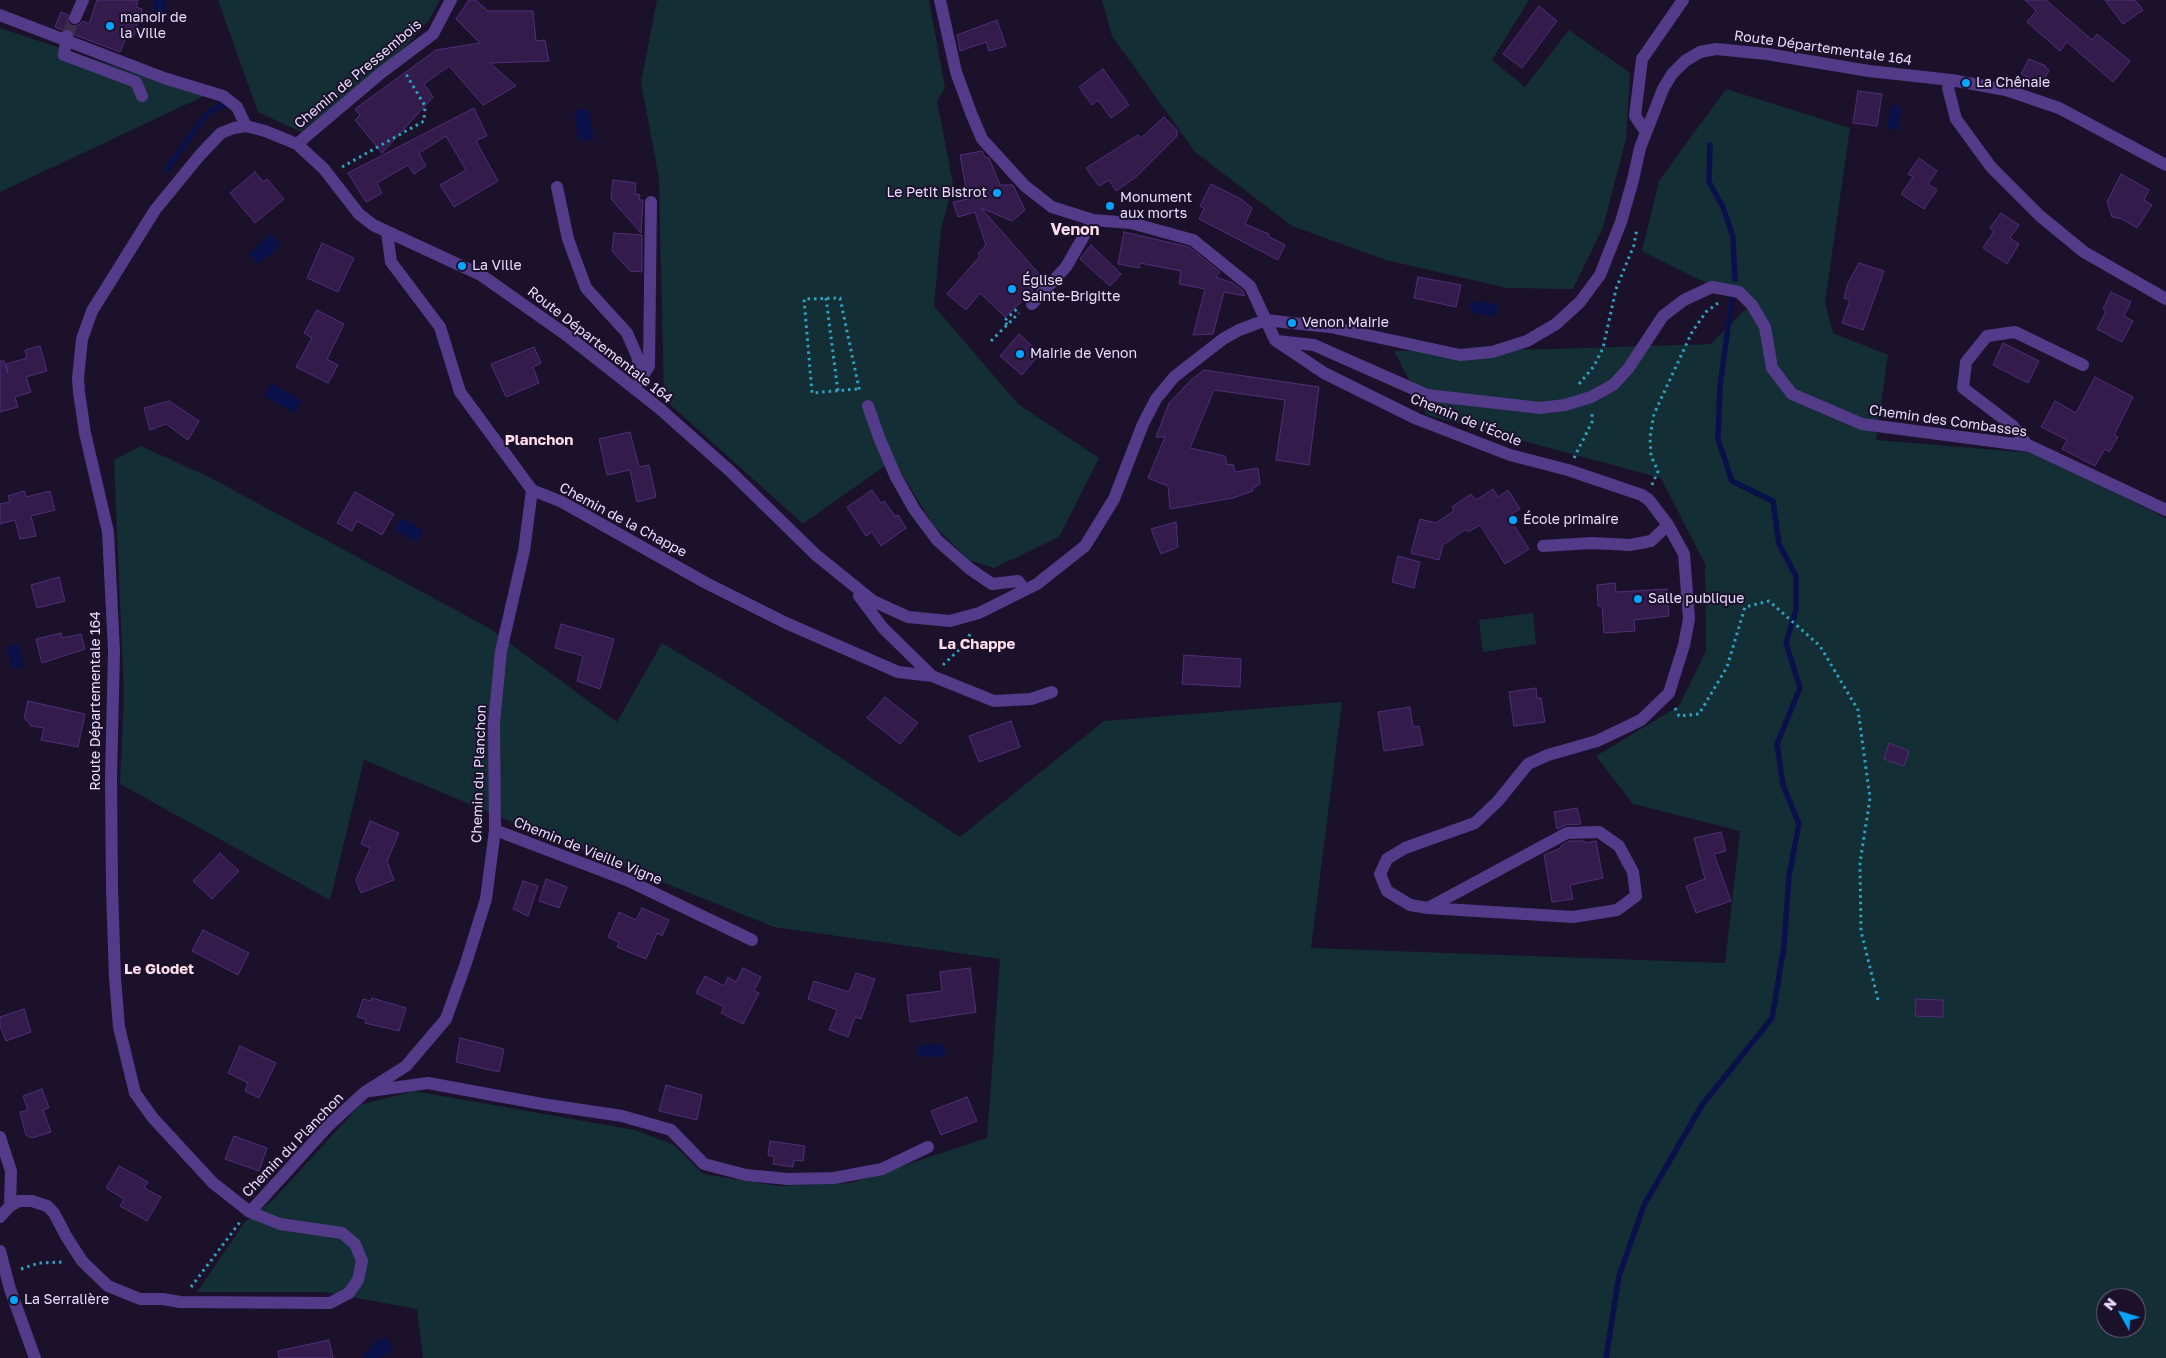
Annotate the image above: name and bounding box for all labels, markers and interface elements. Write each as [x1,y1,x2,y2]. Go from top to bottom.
place label: manoir de la Ville [120,10,187,42]
street label: Chemin de Pressembois [291,16,425,132]
marker: manoir de la Ville [104,20,116,32]
street label: Route Départementale 164 [1733,27,1913,69]
place label: La Chênaie [1976,75,2050,91]
marker: La Chênaie [1960,77,1972,89]
place label: Le Petit Bistrot [886,185,987,201]
marker: Le Petit Bistrot [991,187,1003,199]
place label: Monument aux morts [1120,190,1192,222]
marker: Monument aux morts [1104,200,1116,212]
district label: Venon [1051,220,1099,240]
place label: La Ville [472,258,522,274]
marker: La Ville [456,260,468,272]
place label: Église Sainte-Brigitte [1022,273,1120,306]
street label: Route Départementale 164 [524,283,676,407]
marker: Église Sainte-Brigitte [1006,283,1018,295]
place label: Venon Mairie [1302,315,1389,331]
marker: Venon Mairie [1286,317,1298,329]
place label: Mairie de Venon [1030,346,1137,362]
marker: Mairie de Venon [1014,348,1026,360]
street label: Chemin de l'École [1408,390,1524,450]
street label: Chemin des Combasses [1868,402,2028,440]
district label: Planchon [505,431,573,449]
street label: Chemin de la Chappe [556,479,690,561]
place label: École primaire [1523,512,1619,528]
marker: École primaire [1507,514,1519,526]
place label: Salle publique [1648,591,1744,607]
marker: Salle publique [1632,593,1644,605]
street label: Route Départementale 164 [88,611,104,791]
district label: La Chappe [939,635,1015,653]
street label: Chemin du Planchon [468,704,490,844]
street label: Chemin de Vieille Vigne [511,813,665,889]
district label: Le Glodet [124,960,194,978]
street label: Chemin du Planchon [239,1089,347,1201]
north arrow [2096,1288,2146,1338]
place label: La Serralière [24,1292,109,1308]
marker: La Serralière [8,1294,20,1306]
text: N [2100,1294,2120,1313]

